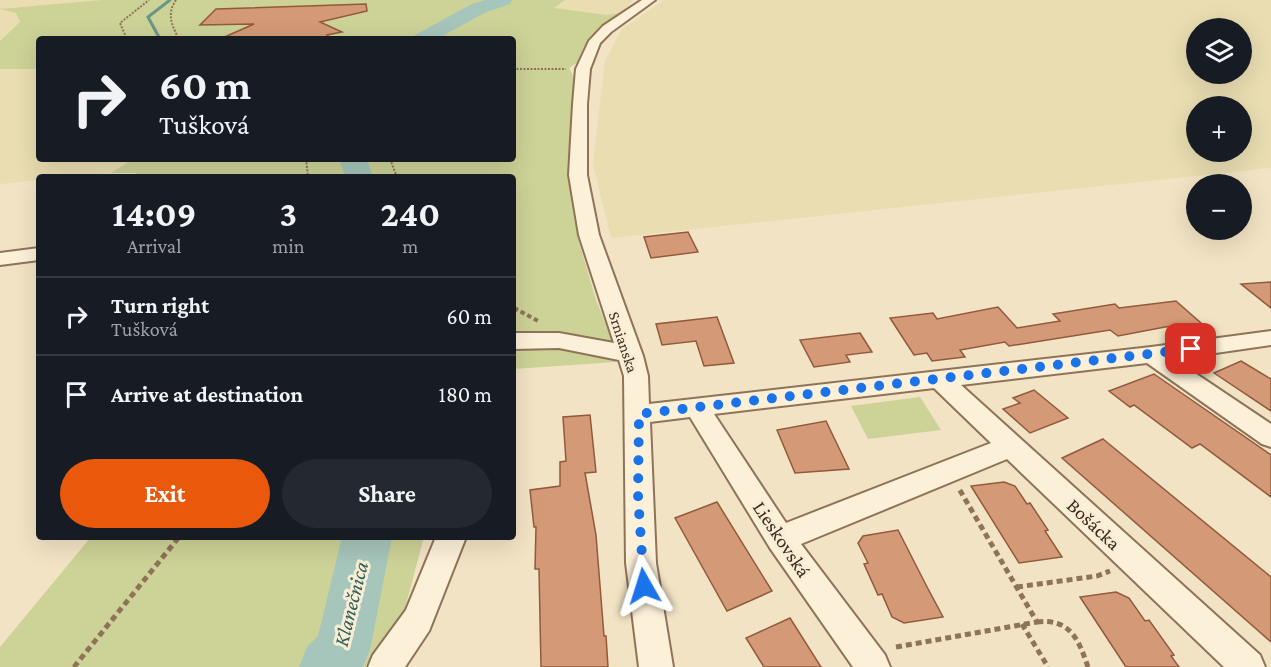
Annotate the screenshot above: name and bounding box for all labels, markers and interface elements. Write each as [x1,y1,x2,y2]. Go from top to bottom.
map controls [1186,18,1252,240]
button: layers [1186,18,1252,84]
icon: right [60,60,138,138]
text: 60 m [159,61,251,108]
button: + [1186,96,1252,162]
text: Tušková [159,110,249,140]
button: − [1186,174,1252,240]
text: 14:09 [112,194,196,234]
text: 3 [280,194,297,234]
text: 240 [380,194,440,234]
text: Arrival [127,235,181,257]
text: min [272,235,304,257]
text: m [402,235,418,257]
text: Turn right [111,293,209,318]
icon: right [60,300,93,333]
text: 60 m [447,304,492,329]
street label: Srnianska [606,309,642,375]
text: Tušková [111,318,178,340]
pin [1165,323,1216,374]
icon: arrive [1174,332,1207,365]
icon: arrive [60,378,93,411]
text: Arrive at destination [111,382,303,407]
text: 180 m [439,382,492,407]
button: Exit [60,459,270,528]
button: Share [282,459,492,528]
street label: Bošácka [1063,494,1125,554]
street label: Lieskovská [749,497,815,581]
position arrow [612,554,676,618]
water label: Klanečnica [329,559,373,649]

